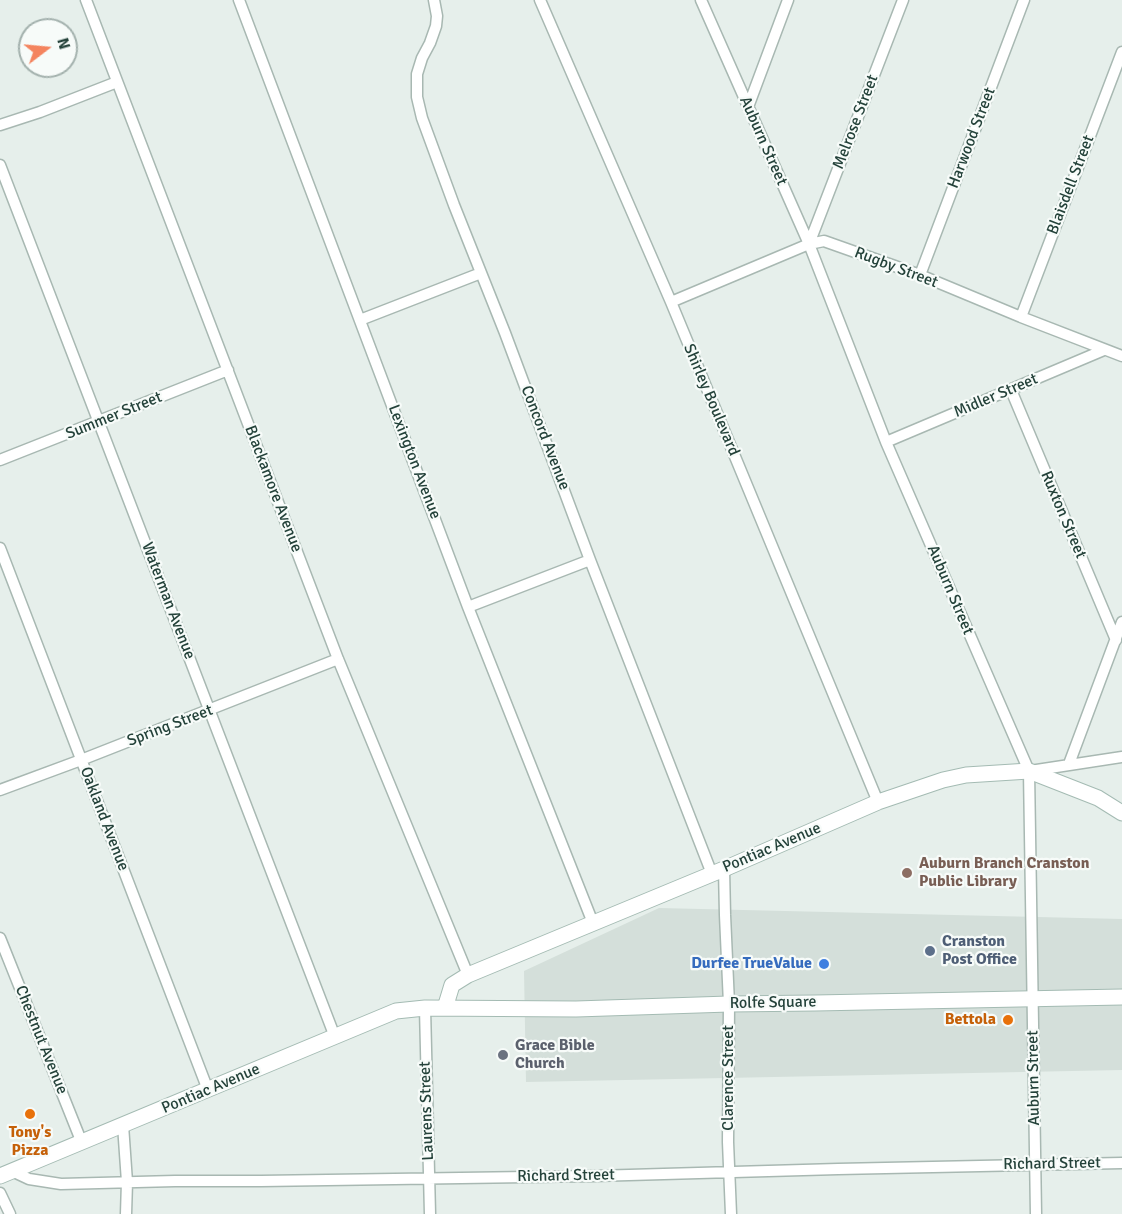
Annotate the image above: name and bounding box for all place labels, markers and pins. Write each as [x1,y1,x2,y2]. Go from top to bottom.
place label: Auburn Branch Cranston Public Library [919,854,1089,892]
marker: Auburn Branch Cranston Public Library [900,866,914,880]
place label: Cranston Post Office [942,932,1017,970]
marker: Cranston Post Office [923,944,937,958]
place label: Durfee TrueValue [691,954,812,974]
marker: Durfee TrueValue [817,957,831,971]
place label: Bettola [945,1010,996,1030]
marker: Bettola [1001,1013,1015,1027]
place label: Grace Bible Church [515,1036,595,1074]
marker: Grace Bible Church [496,1048,510,1062]
marker: Tony's Pizza [23,1107,37,1121]
place label: Tony's Pizza [9,1123,51,1161]

